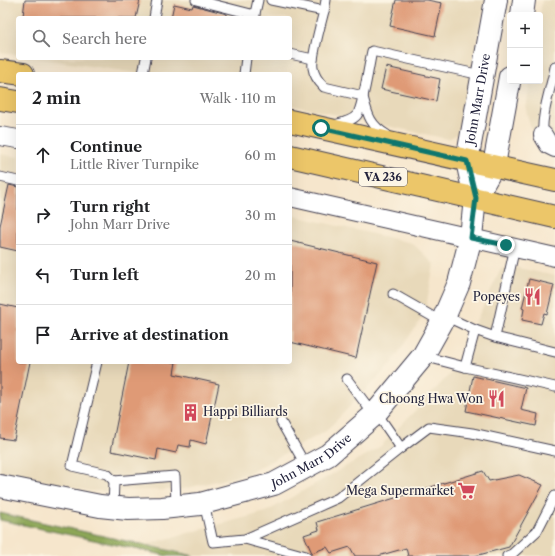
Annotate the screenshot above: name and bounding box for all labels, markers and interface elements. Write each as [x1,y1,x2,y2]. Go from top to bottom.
map controls [507,12,543,84]
button: + [507,12,543,48]
search box [16,16,292,60]
icon: search [30,27,52,49]
text: Search here [62,29,147,48]
button: − [507,48,543,84]
street label: John Marr Drive [462,52,493,148]
text: 2 min [32,88,81,108]
text: Walk · 110 m [200,90,276,106]
route start [312,119,330,137]
text: Continue [70,137,142,156]
icon: ahead [32,144,54,166]
text: 60 m [245,147,276,163]
text: Little River Turnpike [70,156,199,172]
road number: VA 236 [359,168,407,186]
text: Turn right [70,197,150,216]
icon: right [32,204,54,226]
text: 30 m [245,207,276,223]
text: John Marr Drive [70,216,170,232]
route end [497,236,515,254]
icon: left [32,264,54,286]
text: Turn left [70,265,139,284]
text: 20 m [245,267,276,283]
restaurant icon: Popeyes [523,287,543,307]
place label: Popeyes [473,289,520,304]
icon: arrive [32,324,54,346]
text: Arrive at destination [70,325,229,344]
restaurant icon: Choong Hwa Won [486,389,506,409]
place label: Choong Hwa Won [379,391,483,406]
building icon: Happi Billiards [180,402,200,422]
place label: Happi Billiards [203,404,288,419]
street label: John Marr Drive [268,430,355,492]
supermarket icon: Mega Supermarket [457,481,477,501]
place label: Mega Supermarket [346,483,455,498]

